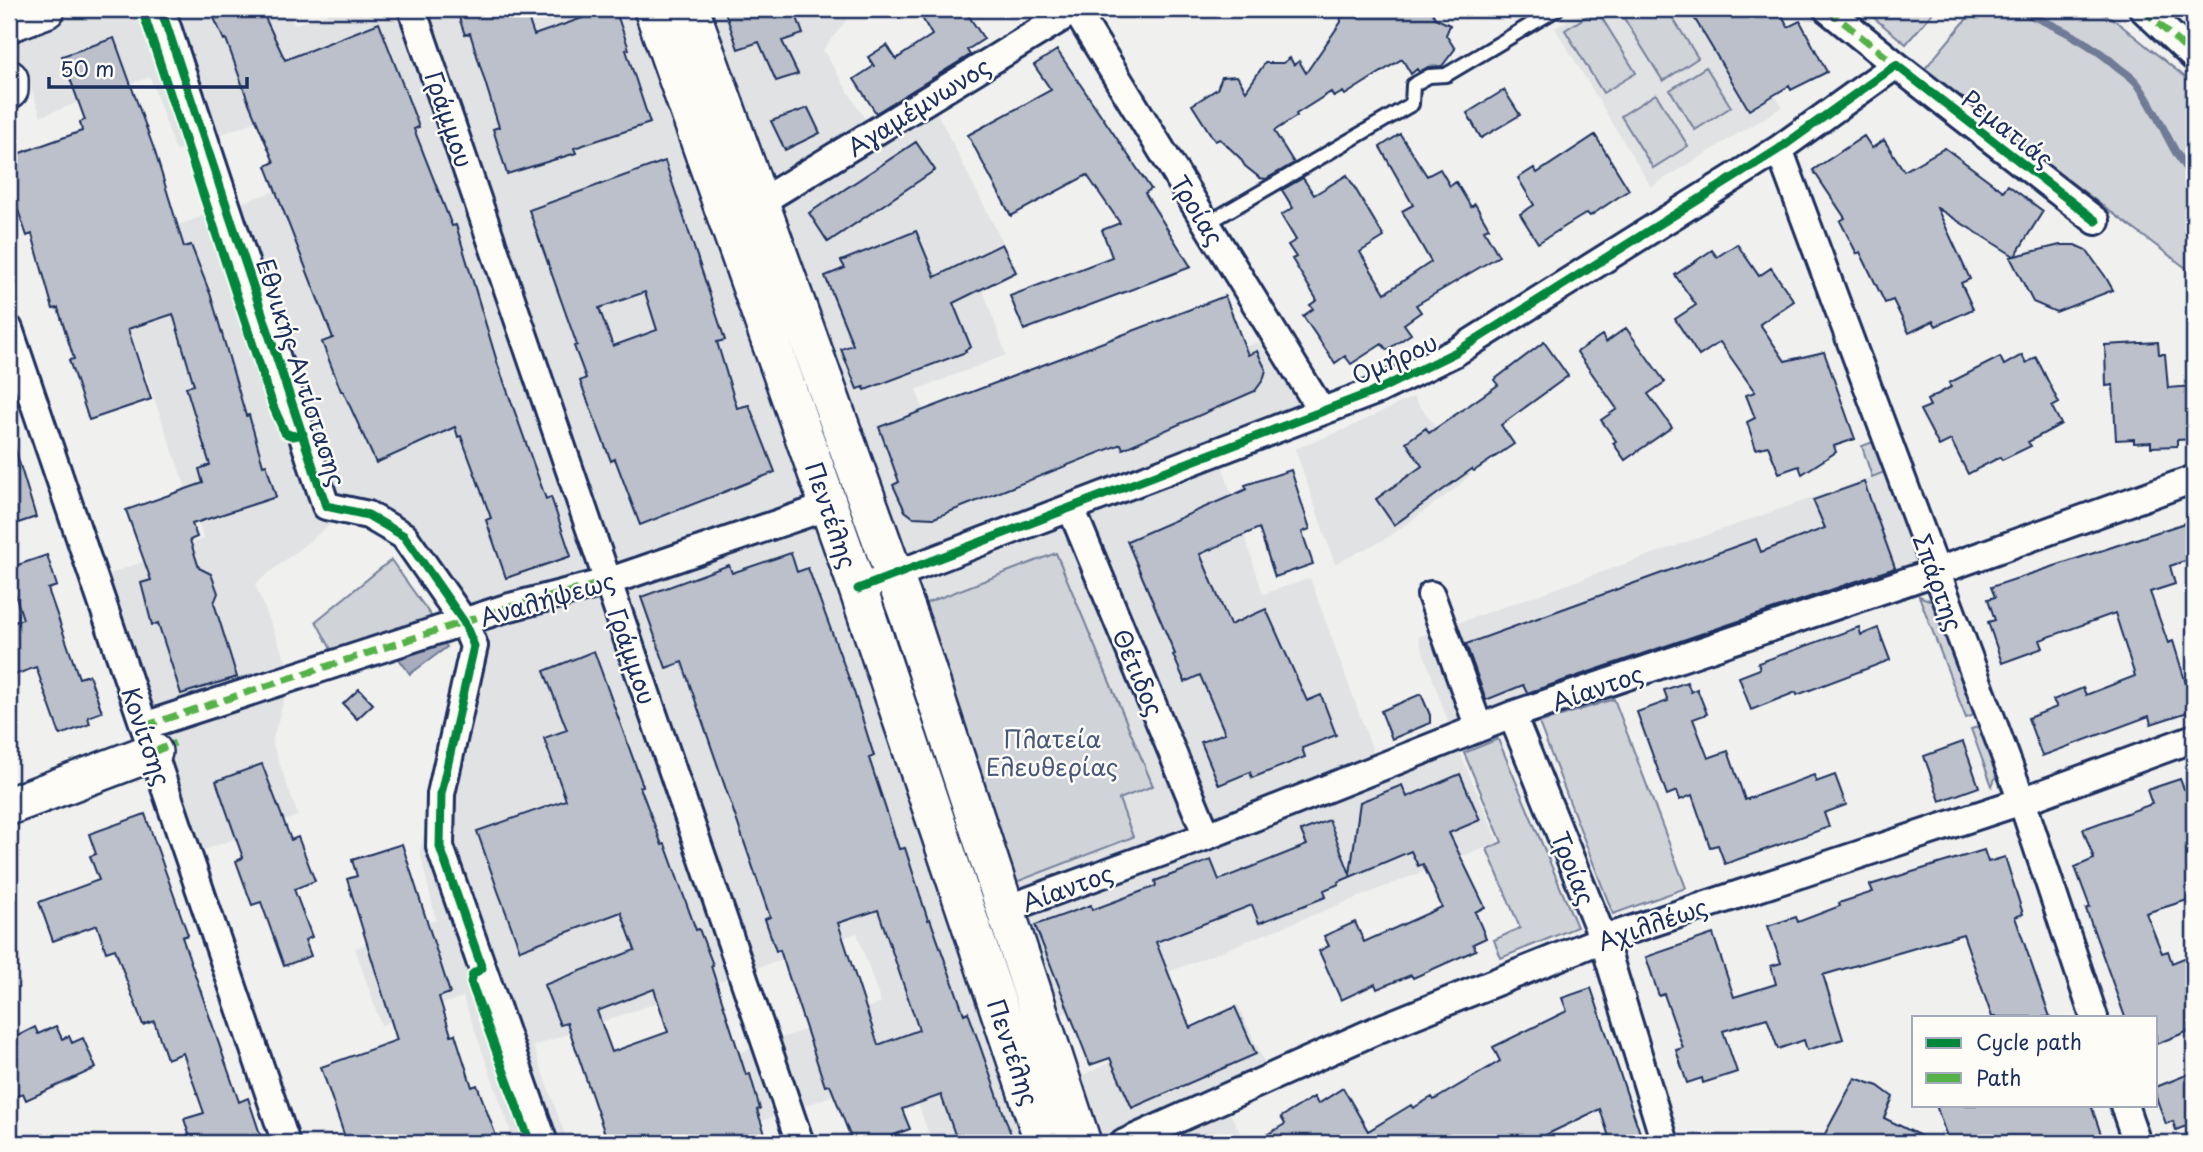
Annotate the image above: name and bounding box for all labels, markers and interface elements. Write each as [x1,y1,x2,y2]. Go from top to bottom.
scale bar [49,46,247,90]
street label: Αγαμέμνωνος [839,48,997,164]
text: 50 m [60,52,114,84]
street label: Γράμμου [417,66,483,172]
street label: Ρεματιάς [1954,80,2062,176]
street label: Τροίας [1162,168,1234,252]
street label: Εθνικής Αντίστασης [248,253,356,491]
street label: Ομήρου [1345,323,1443,393]
street label: Πεντέλης [797,457,867,573]
street label: Σπάρτης [1905,528,1973,636]
street label: Αναλήψεως [475,562,619,634]
street label: Γράμμου [600,603,666,709]
street label: Θέτιδος [1105,623,1173,721]
street label: Αίαντος [1546,655,1648,719]
street label: Κονίτσης [113,682,181,790]
park label: Πλατεία Ελευθερίας [986,720,1118,784]
street label: Τροίας [1543,826,1605,910]
street label: Αίαντος [1016,854,1118,920]
street label: Αχιλλέως [1592,887,1712,959]
street label: Πεντέλης [979,994,1049,1110]
legend [1912,1016,2158,1106]
text: Cycle path [1976,1025,2082,1057]
text: Path [1976,1061,2021,1093]

